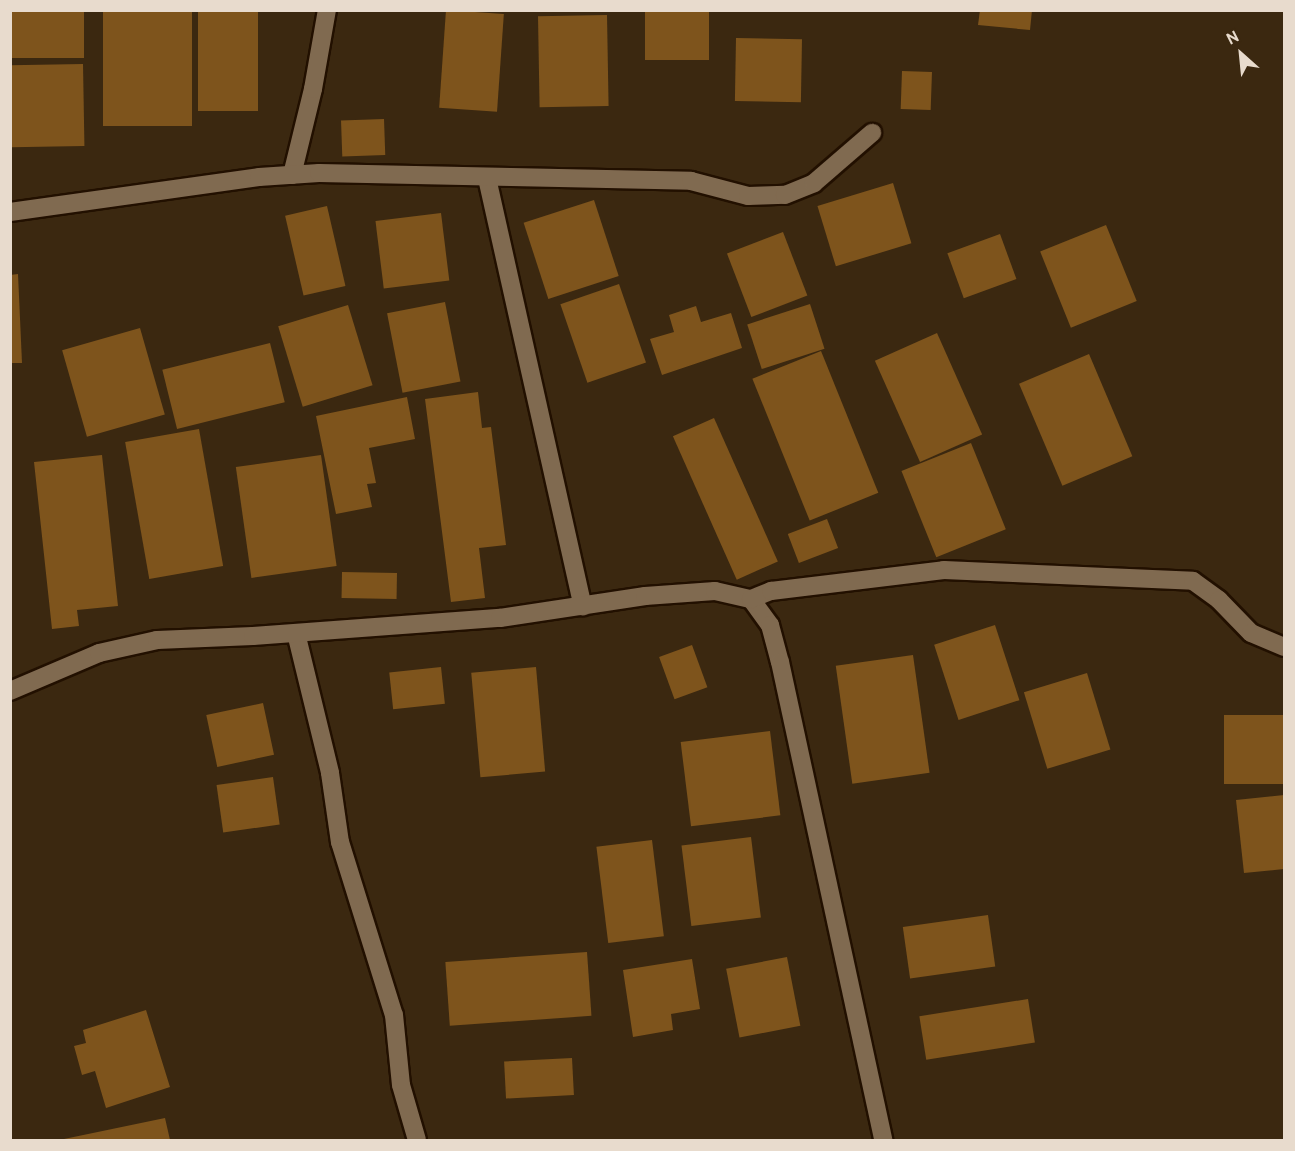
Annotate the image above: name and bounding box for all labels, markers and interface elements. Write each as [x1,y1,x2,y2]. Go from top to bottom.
north arrow [1211,24,1271,84]
text: N [1223,26,1242,49]

